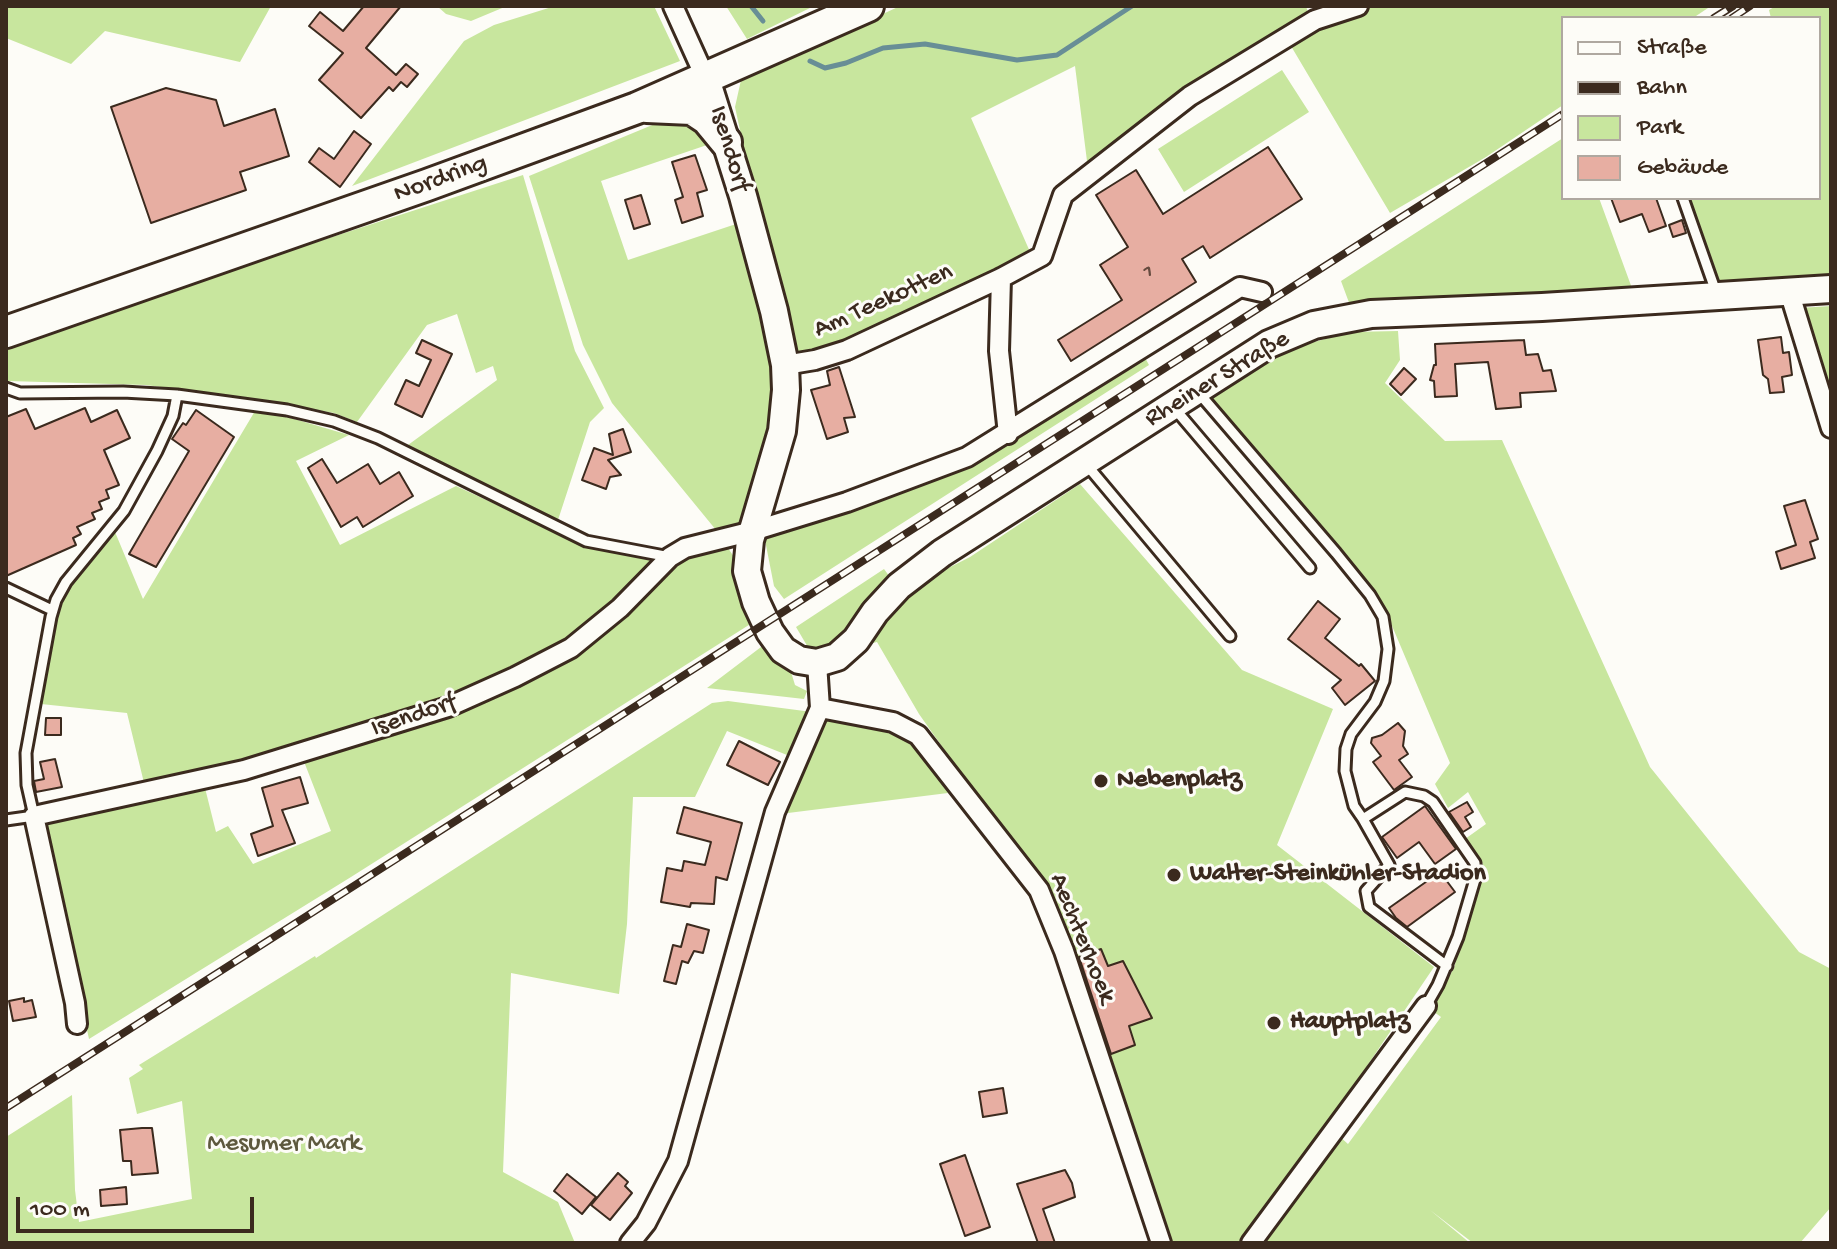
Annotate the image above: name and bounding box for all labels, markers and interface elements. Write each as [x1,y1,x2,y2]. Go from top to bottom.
legend [1561,16,1821,200]
text: Straße [1637,34,1707,63]
text: Bahn [1637,74,1687,103]
street label: Isendorf [700,103,756,195]
text: Park [1637,114,1683,143]
street label: Nordring [390,149,492,211]
text: Gebäude [1637,154,1728,183]
street label: Am Teekotten [810,257,958,347]
house number: 1 [1144,260,1152,286]
street label: Rheiner Straße [1140,325,1296,435]
street label: Isendorf [368,688,460,746]
place label: Nebenplatz [1117,765,1242,797]
marker: Nebenplatz [1092,772,1110,790]
place label: Walter-Steinkühler-Stadion [1190,859,1486,891]
marker: Walter-Steinkühler-Stadion [1165,866,1183,884]
street label: Aechterhoek [1041,870,1121,1008]
place label: Hauptplatz [1290,1007,1410,1039]
marker: Hauptplatz [1265,1014,1283,1032]
park label: Mesumer Mark [207,1129,361,1161]
scale bar [20,1181,258,1231]
text: 100 m [30,1196,90,1225]

